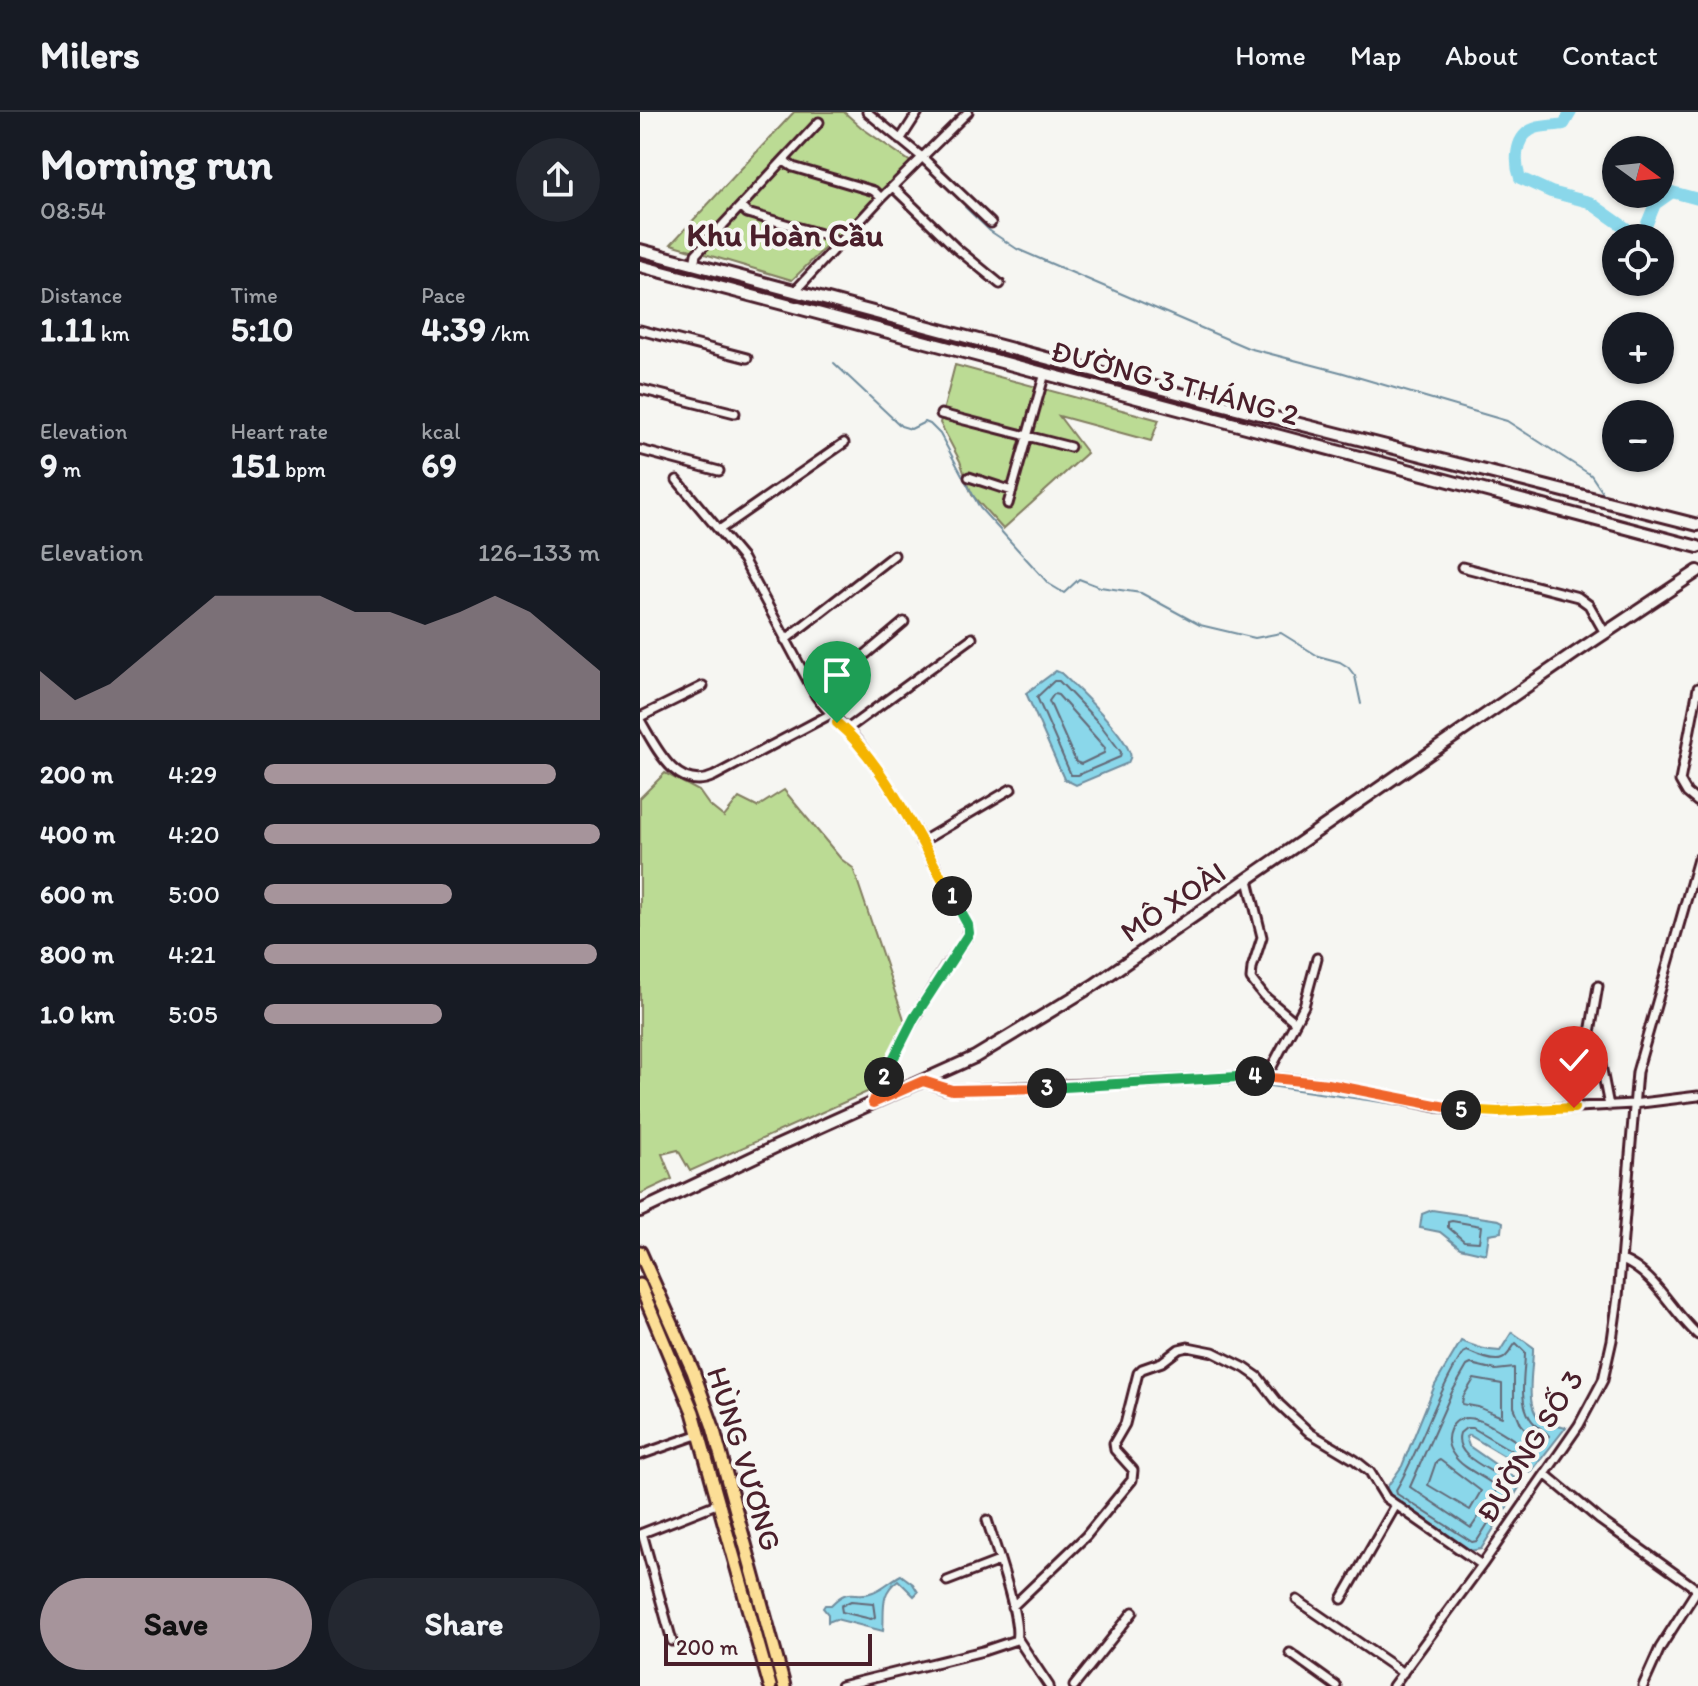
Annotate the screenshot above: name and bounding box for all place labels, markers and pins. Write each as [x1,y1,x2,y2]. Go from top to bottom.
pin [803,641,871,723]
pin: 1 [932,876,972,916]
pin [1540,1026,1608,1108]
pin: 4 [1235,1056,1275,1096]
pin: 2 [864,1057,904,1097]
pin: 3 [1027,1068,1067,1108]
pin: 5 [1441,1090,1481,1130]

